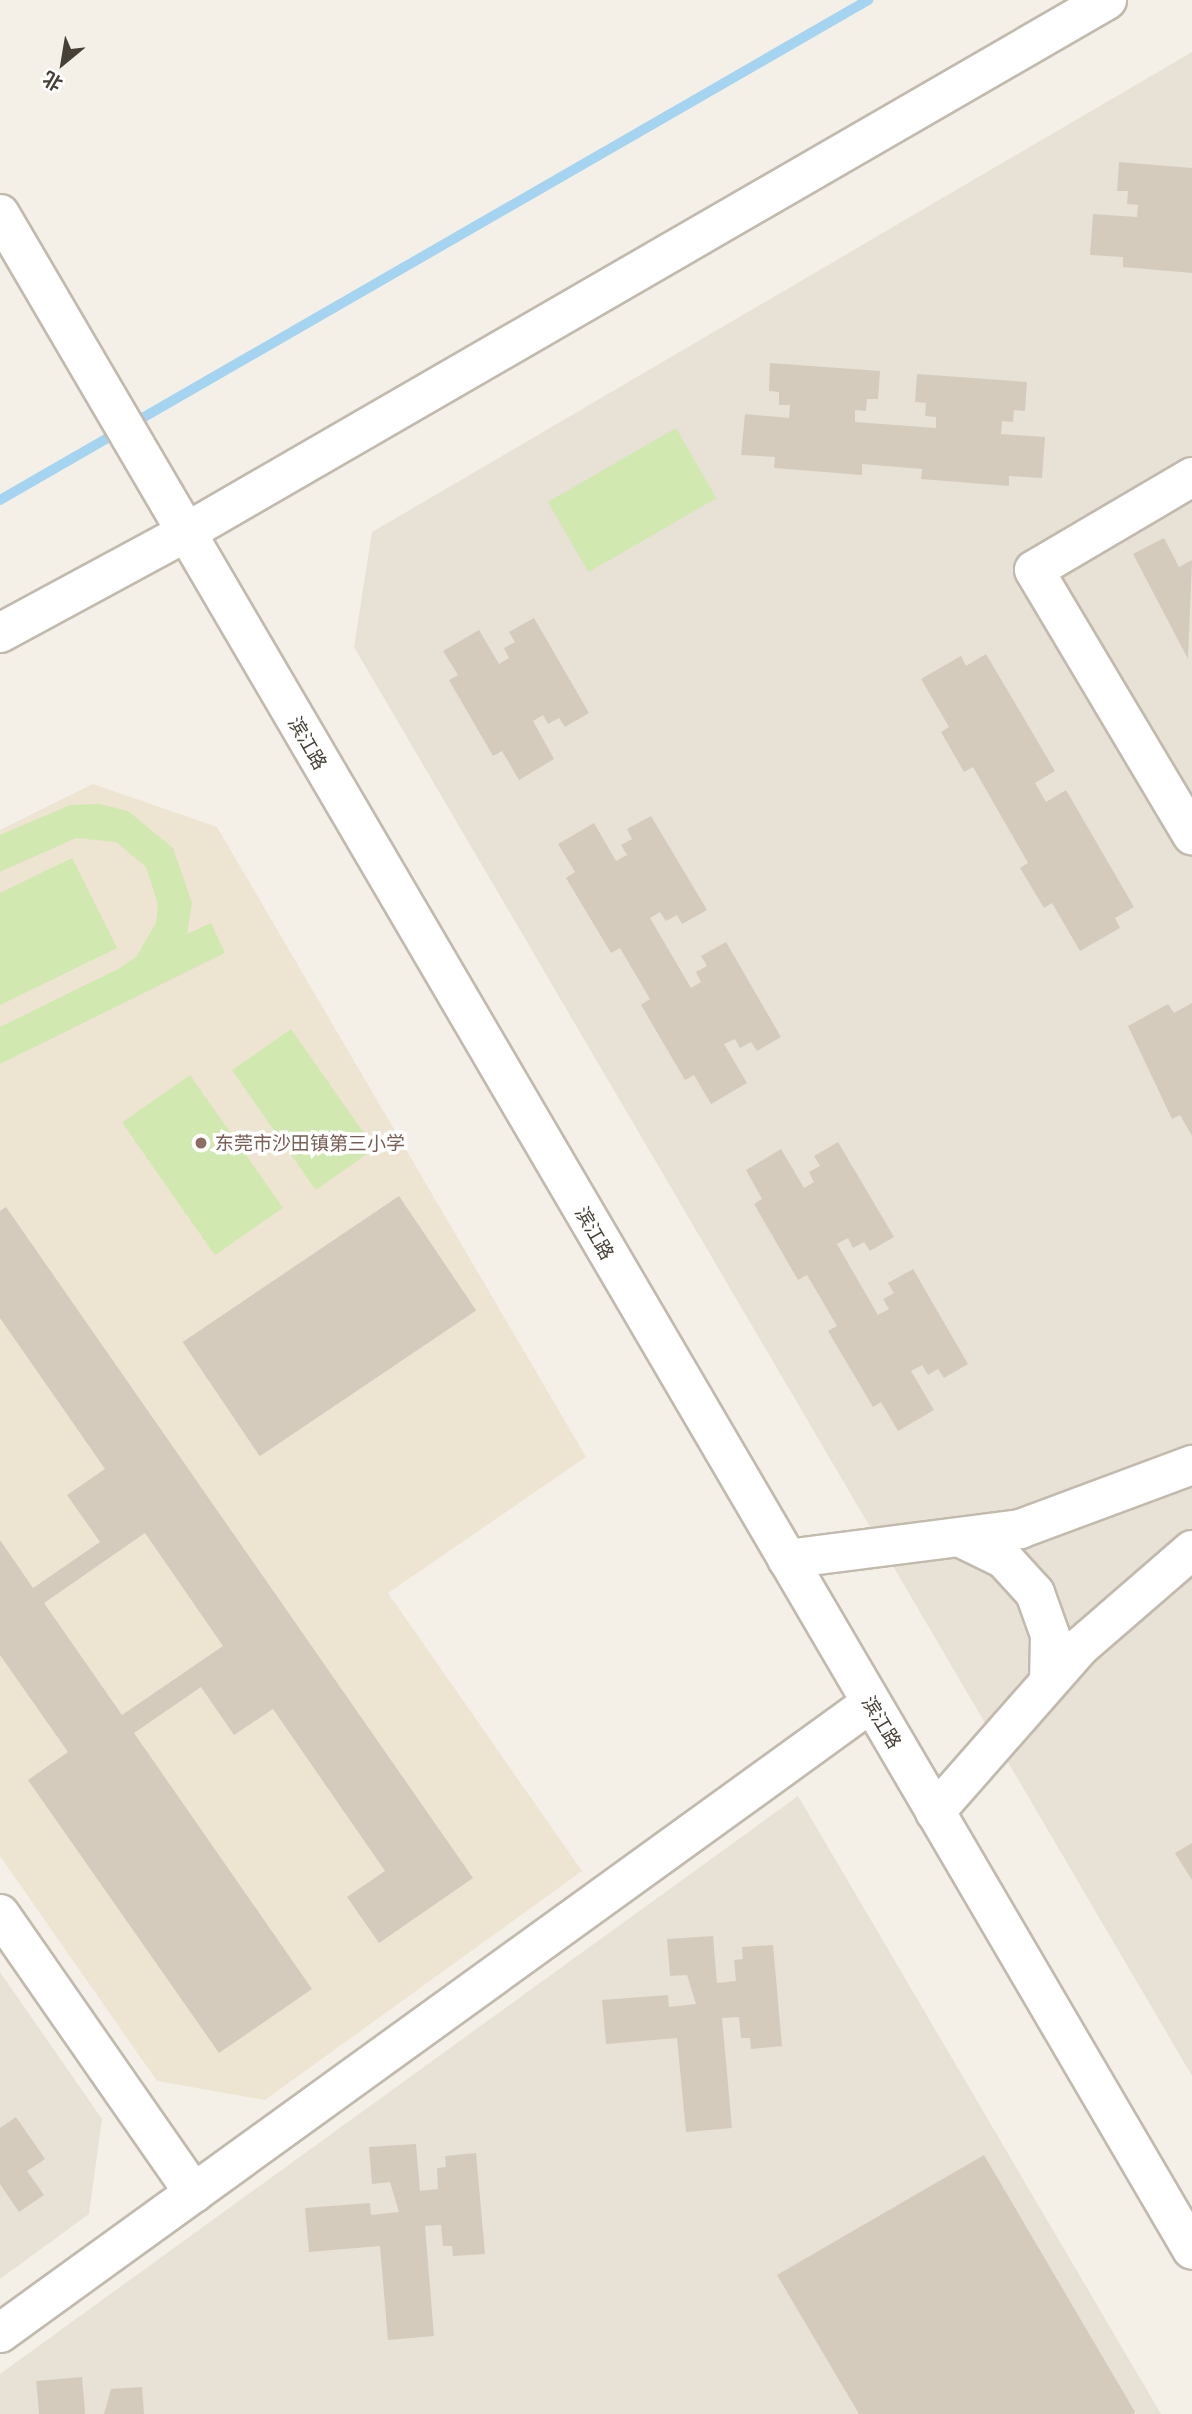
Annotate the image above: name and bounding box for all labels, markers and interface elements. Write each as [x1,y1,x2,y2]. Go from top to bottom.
north arrow [28,28,98,98]
text: 北 [37,64,68,99]
street label: 滨江路 [284,713,332,773]
place label: 东莞市沙田镇第三小学 [215,1132,405,1154]
marker: 东莞市沙田镇第三小学 [193,1135,209,1151]
street label: 滨江路 [571,1203,619,1263]
street label: 滨江路 [858,1692,906,1752]

